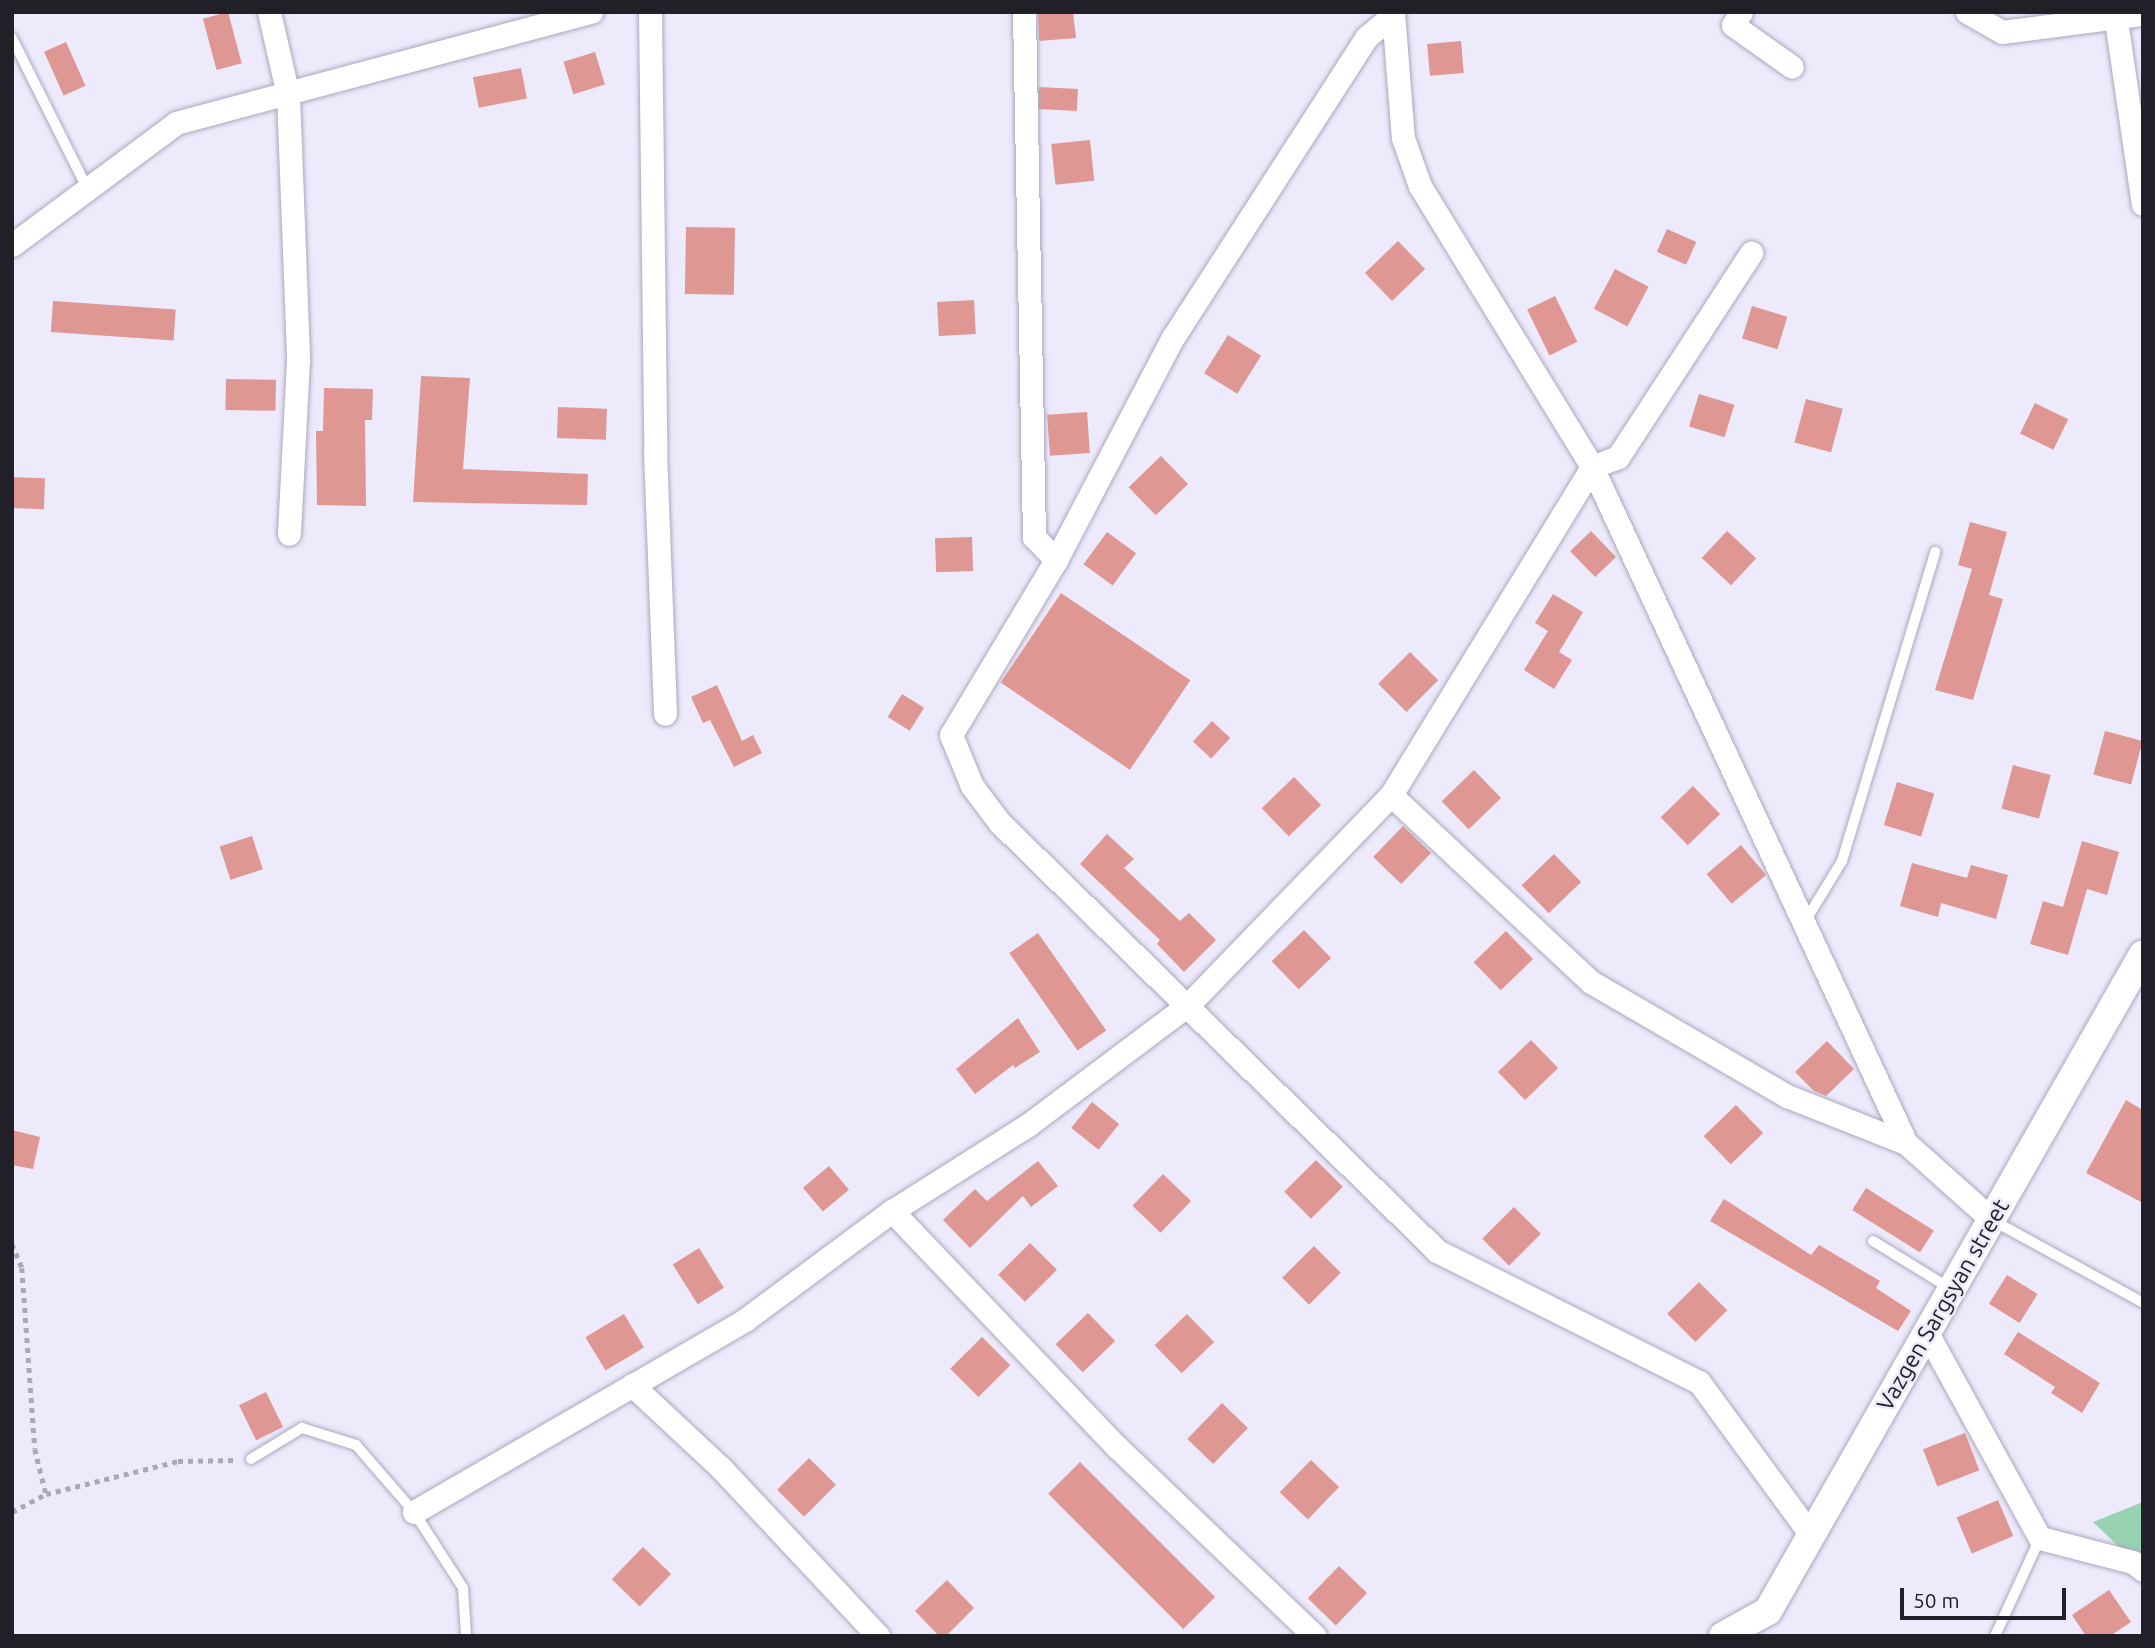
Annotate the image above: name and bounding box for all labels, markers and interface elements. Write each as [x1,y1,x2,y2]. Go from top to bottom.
street label: Vazgen Sargsyan street [1871,1194,2015,1416]
scale bar [1903,1574,2069,1618]
text: 50 m [1913,1588,1960,1612]

